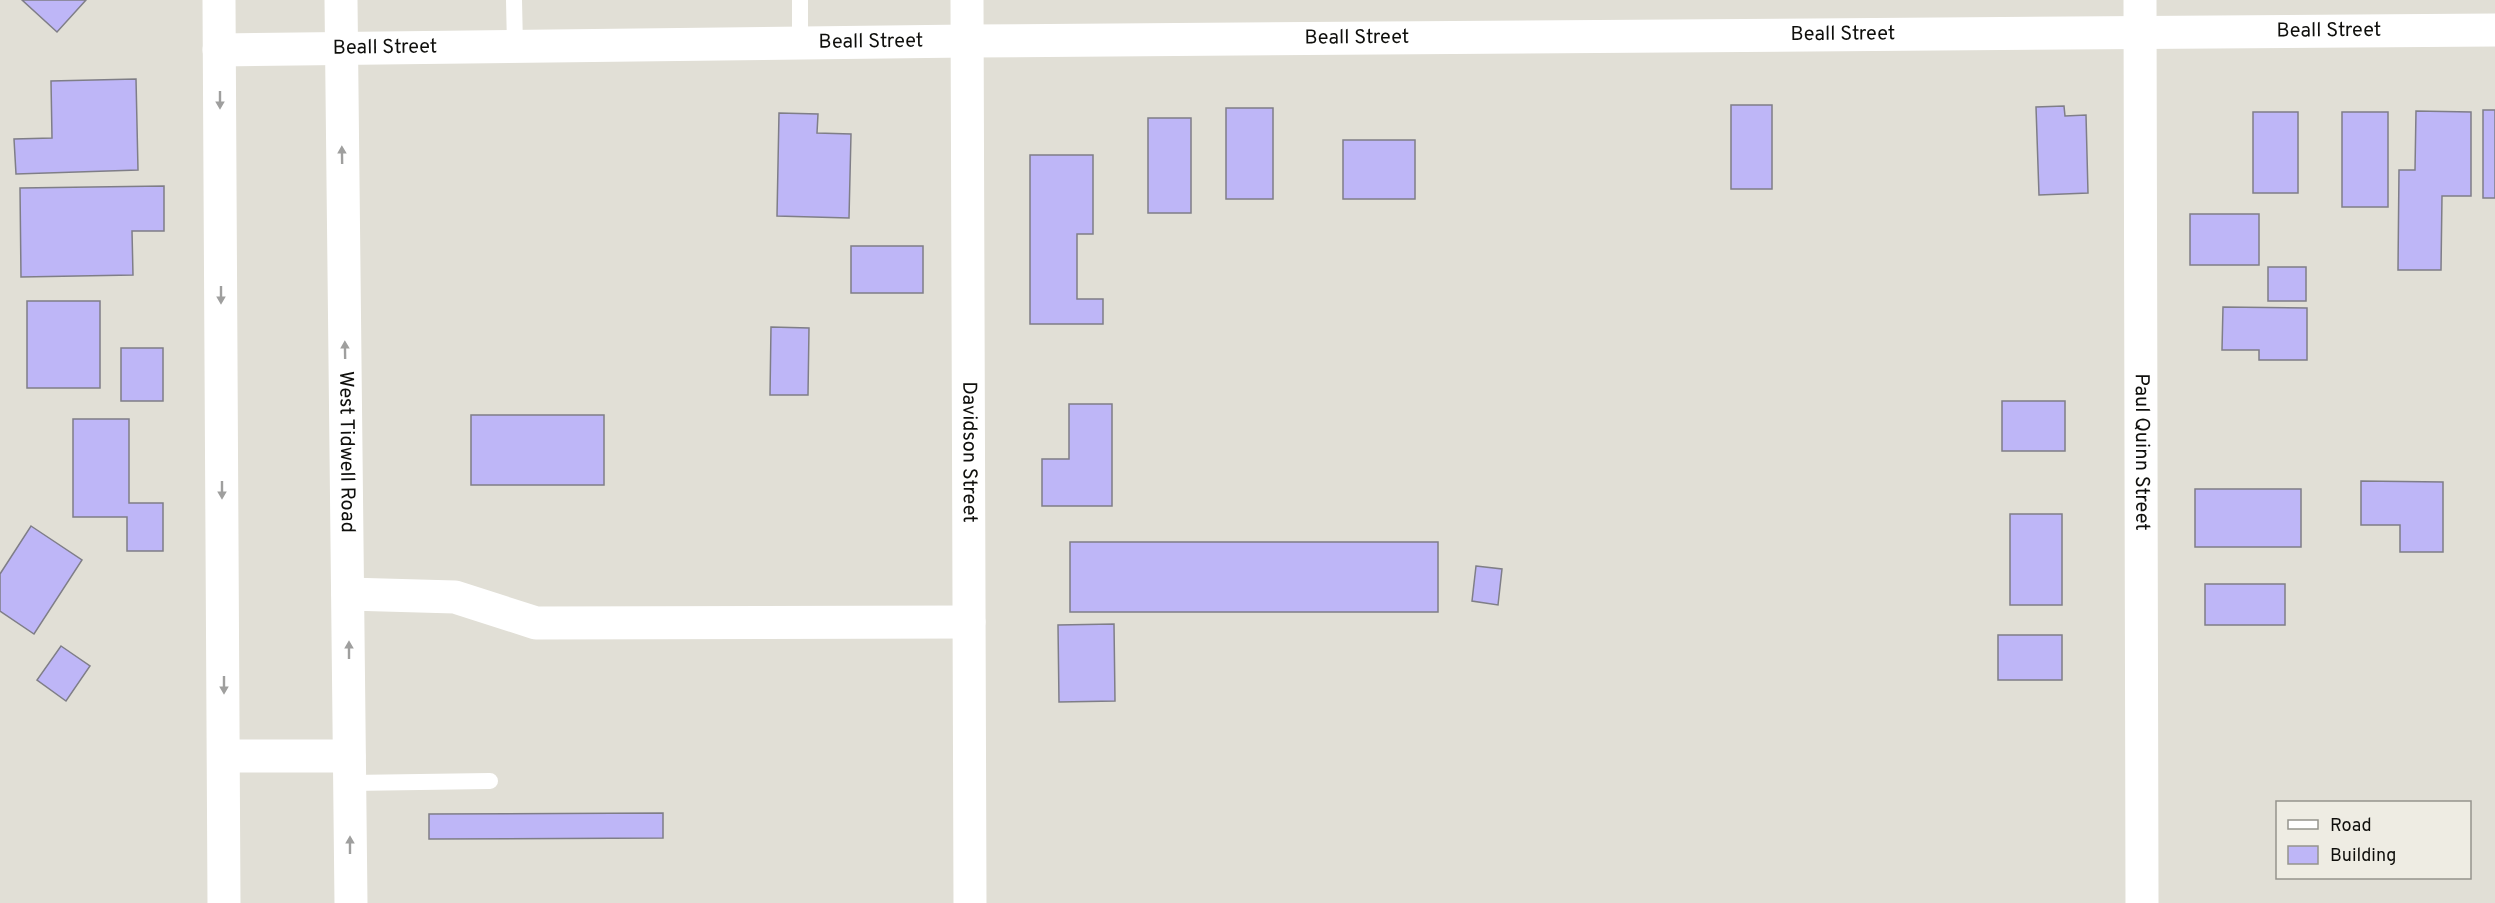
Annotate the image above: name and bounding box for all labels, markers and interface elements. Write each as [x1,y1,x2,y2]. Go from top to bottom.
street label: Beall Street [2276,18,2381,45]
street label: Beall Street [1790,21,1895,48]
street label: Beall Street [1304,25,1409,52]
street label: Beall Street [818,29,924,56]
street label: Beall Street [332,34,438,62]
one-way arrow [215,91,225,110]
one-way arrow [337,145,347,164]
one-way arrow [216,286,226,305]
one-way arrow [340,340,349,359]
street label: West Tidwell Road [332,371,360,533]
street label: Paul Quinn Street [2128,373,2154,531]
street label: Davidson Street [955,381,982,523]
one-way arrow [218,481,227,500]
one-way arrow [344,640,353,659]
one-way arrow [219,676,229,695]
legend [2276,801,2471,879]
text: Road [2330,815,2372,838]
one-way arrow [345,835,355,854]
text: Building [2330,845,2396,868]

